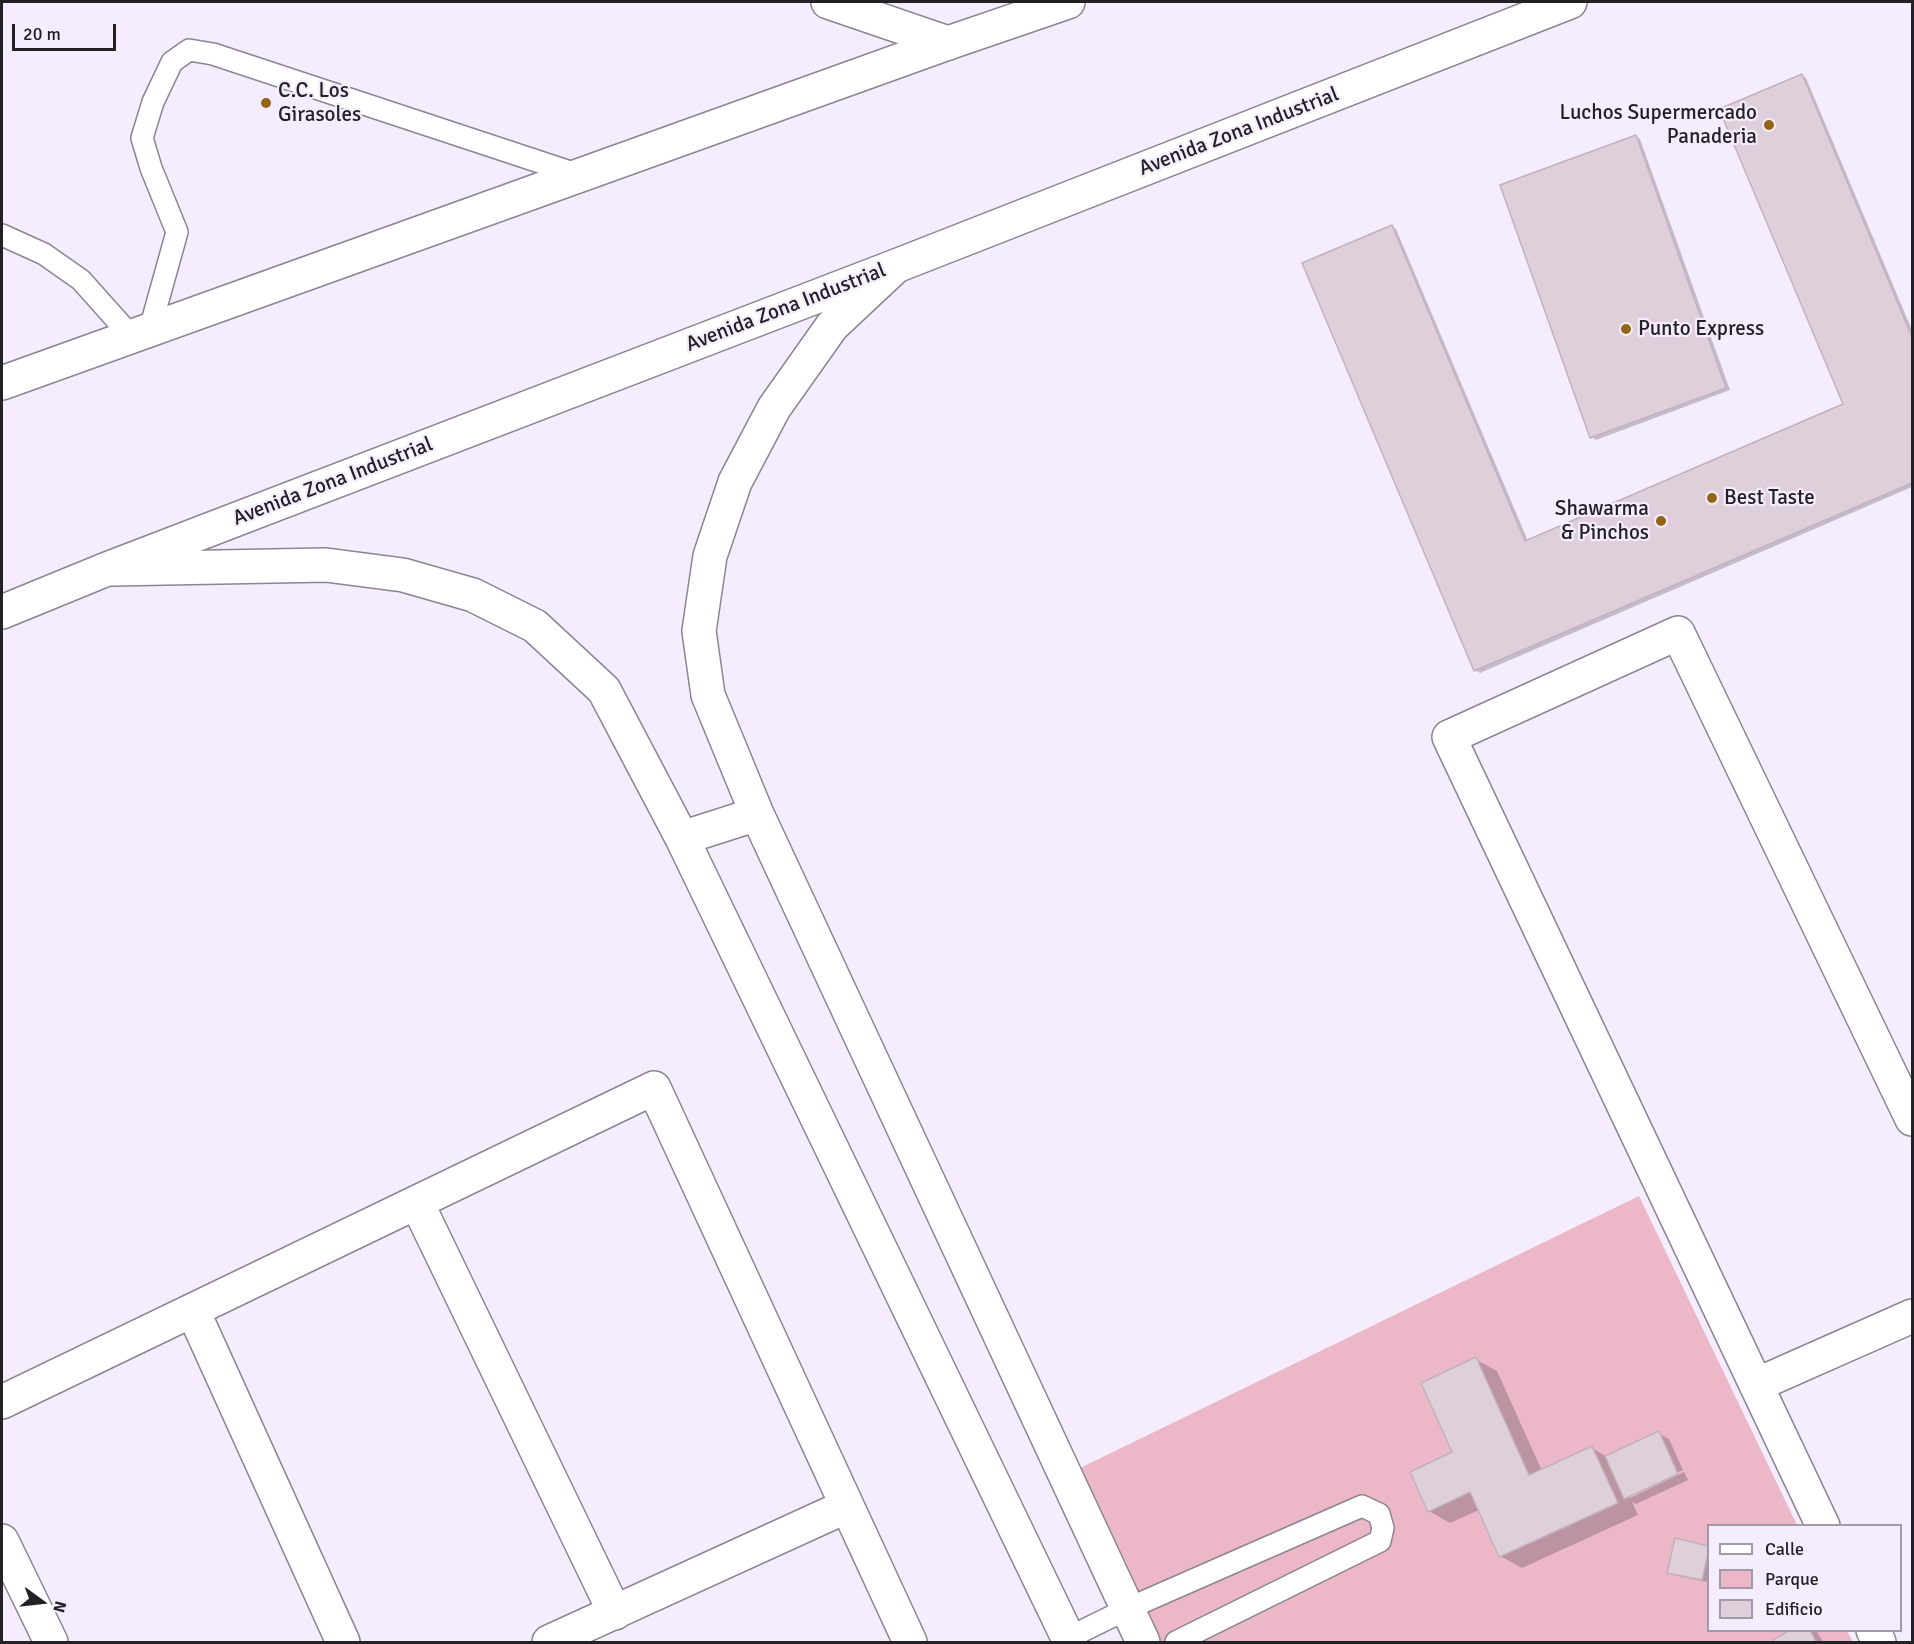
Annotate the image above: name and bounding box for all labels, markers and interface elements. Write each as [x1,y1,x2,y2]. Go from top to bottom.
scale bar [15,12,118,50]
text: 20 m [23,23,61,45]
place label: C.C. Los Girasoles [278,78,361,128]
street label: Avenida Zona Industrial [1135,82,1343,182]
marker: C.C. Los Girasoles [259,96,273,110]
place label: Luchos Supermercado Panaderia [1559,100,1757,150]
marker: Luchos Supermercado Panaderia [1762,118,1776,132]
street label: Avenida Zona Industrial [682,258,890,358]
place label: Punto Express [1638,316,1764,342]
marker: Punto Express [1619,322,1633,336]
street label: Avenida Zona Industrial [229,432,437,532]
place label: Best Taste [1724,485,1815,511]
marker: Best Taste [1705,491,1719,505]
place label: Shawarma & Pinchos [1555,496,1649,546]
marker: Shawarma & Pinchos [1654,514,1668,528]
legend [1707,1524,1902,1632]
text: Calle [1765,1538,1804,1560]
text: Parque [1765,1568,1819,1590]
north arrow [12,1572,72,1632]
text: Edificio [1765,1598,1823,1620]
text: N [48,1599,70,1615]

